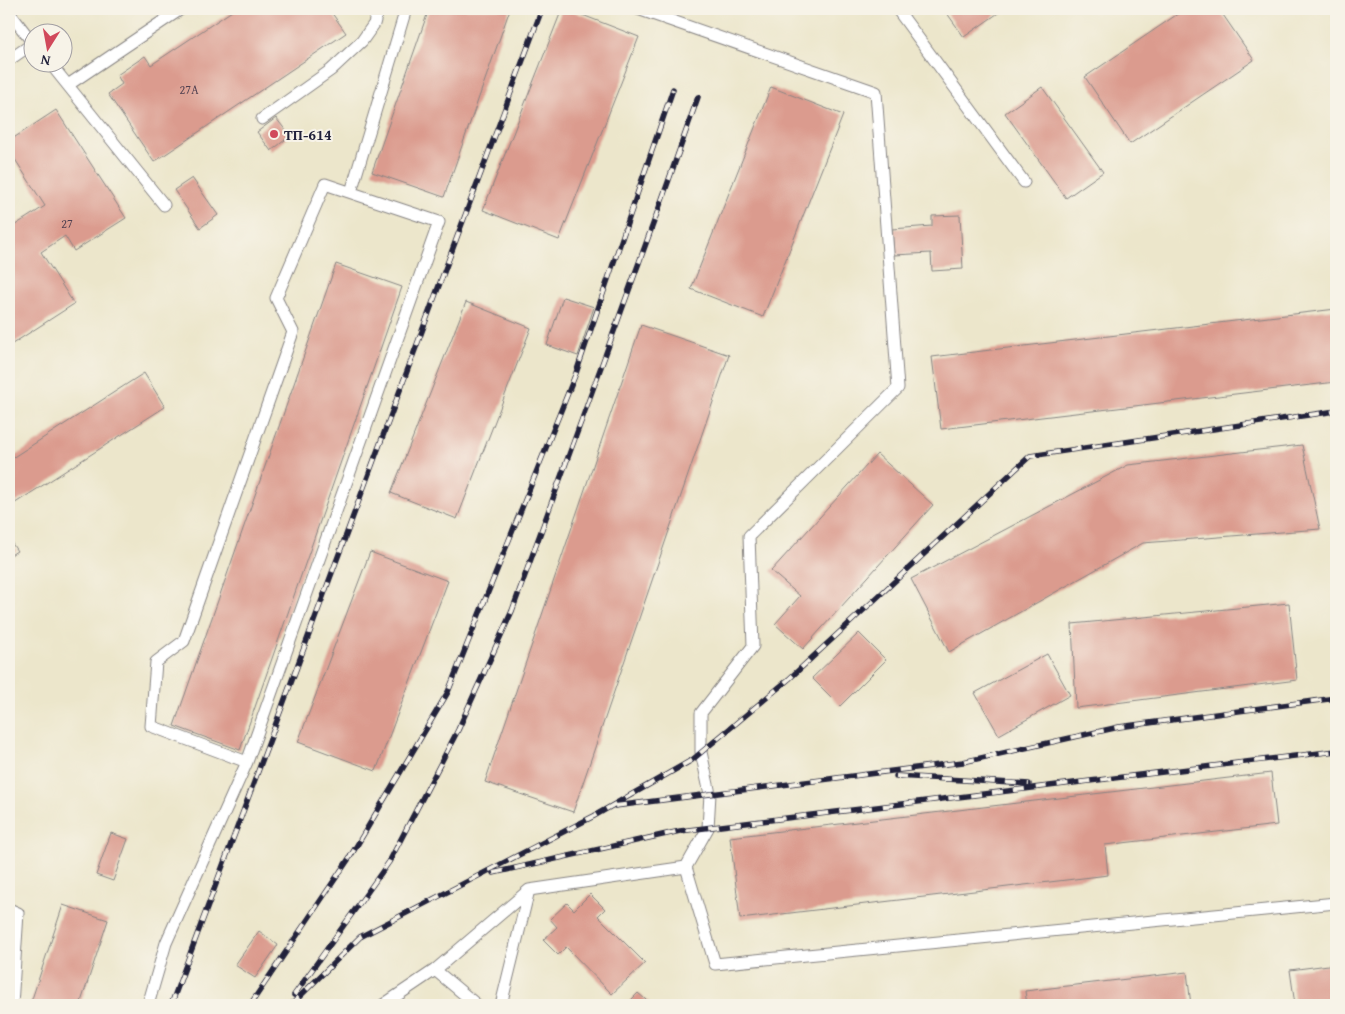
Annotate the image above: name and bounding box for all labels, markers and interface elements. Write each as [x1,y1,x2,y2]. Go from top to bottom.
north arrow [22,22,72,72]
text: N [38,50,52,71]
house number: 27А [180,81,199,98]
place label: ТП-614 [284,124,332,145]
marker: ТП-614 [268,128,280,140]
house number: 27 [61,215,73,232]

